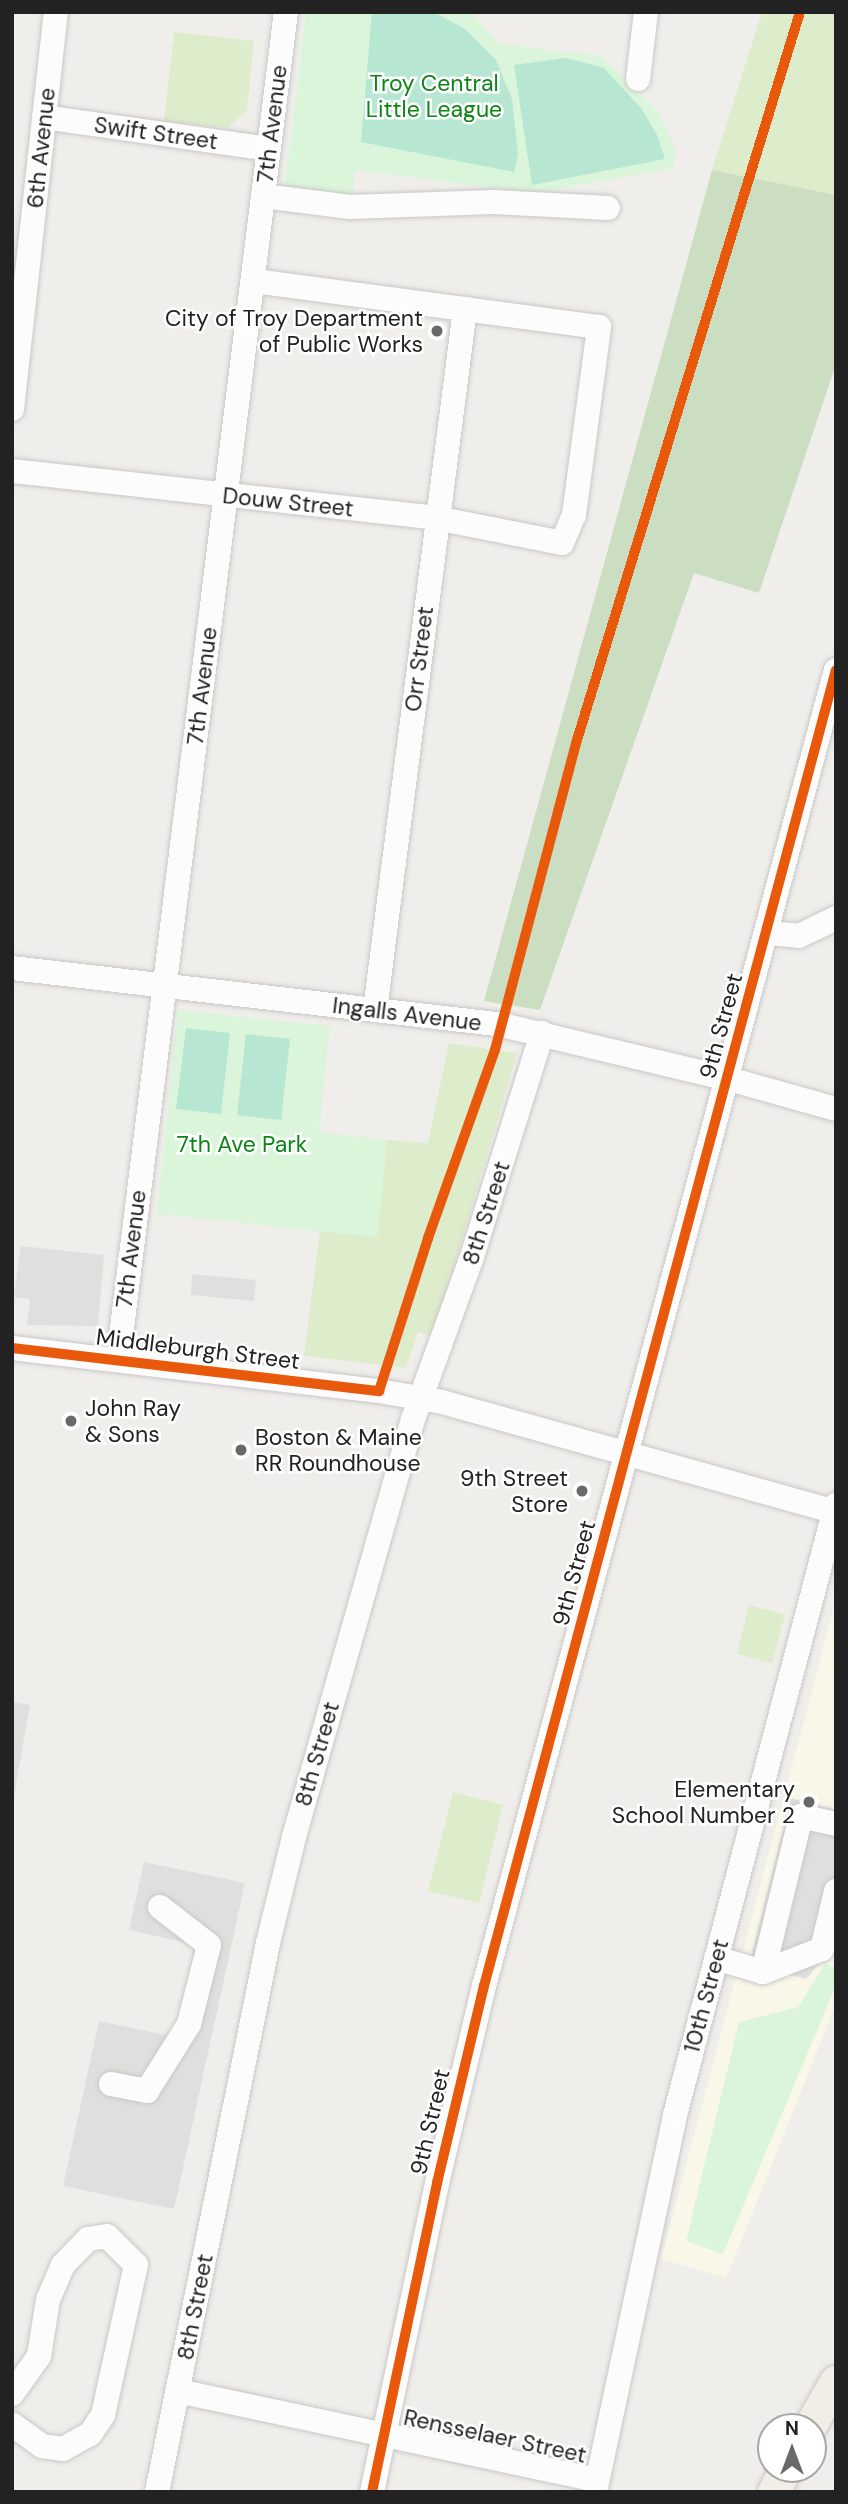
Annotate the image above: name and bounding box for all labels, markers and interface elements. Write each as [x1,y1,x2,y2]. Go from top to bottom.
street label: 7th Avenue [251,63,293,185]
park label: Troy Central Little League [366,69,502,123]
street label: 6th Avenue [21,86,61,210]
street label: Swift Street [92,111,220,155]
place label: City of Troy Department of Public Works [165,304,423,358]
marker: City of Troy Department of Public Works [429,323,445,339]
street label: Douw Street [221,481,355,523]
street label: Orr Street [399,605,439,713]
street label: 7th Avenue [181,625,223,747]
street label: 9th Street [694,970,748,1082]
street label: Ingalls Avenue [331,991,483,1037]
park label: 7th Ave Park [177,1130,307,1158]
street label: 8th Street [456,1158,516,1268]
street label: 7th Avenue [110,1188,152,1310]
street label: Middleburgh Street [95,1323,301,1375]
place label: John Ray & Sons [85,1394,181,1448]
marker: John Ray & Sons [63,1413,79,1429]
place label: Boston & Maine RR Roundhouse [255,1423,422,1477]
marker: Boston & Maine RR Roundhouse [233,1442,249,1458]
place label: 9th Street Store [460,1464,568,1518]
marker: 9th Street Store [574,1483,590,1499]
street label: 9th Street [547,1517,601,1629]
street label: 8th Street [289,1699,345,1809]
place label: Elementary School Number 2 [612,1775,795,1829]
marker: Elementary School Number 2 [801,1794,817,1810]
street label: 10th Street [678,1936,734,2056]
street label: 9th Street [404,2066,456,2178]
street label: 8th Street [171,2252,219,2362]
street label: Rensselaer Street [401,2403,589,2469]
north arrow [757,2413,827,2483]
text: N [785,2416,799,2441]

